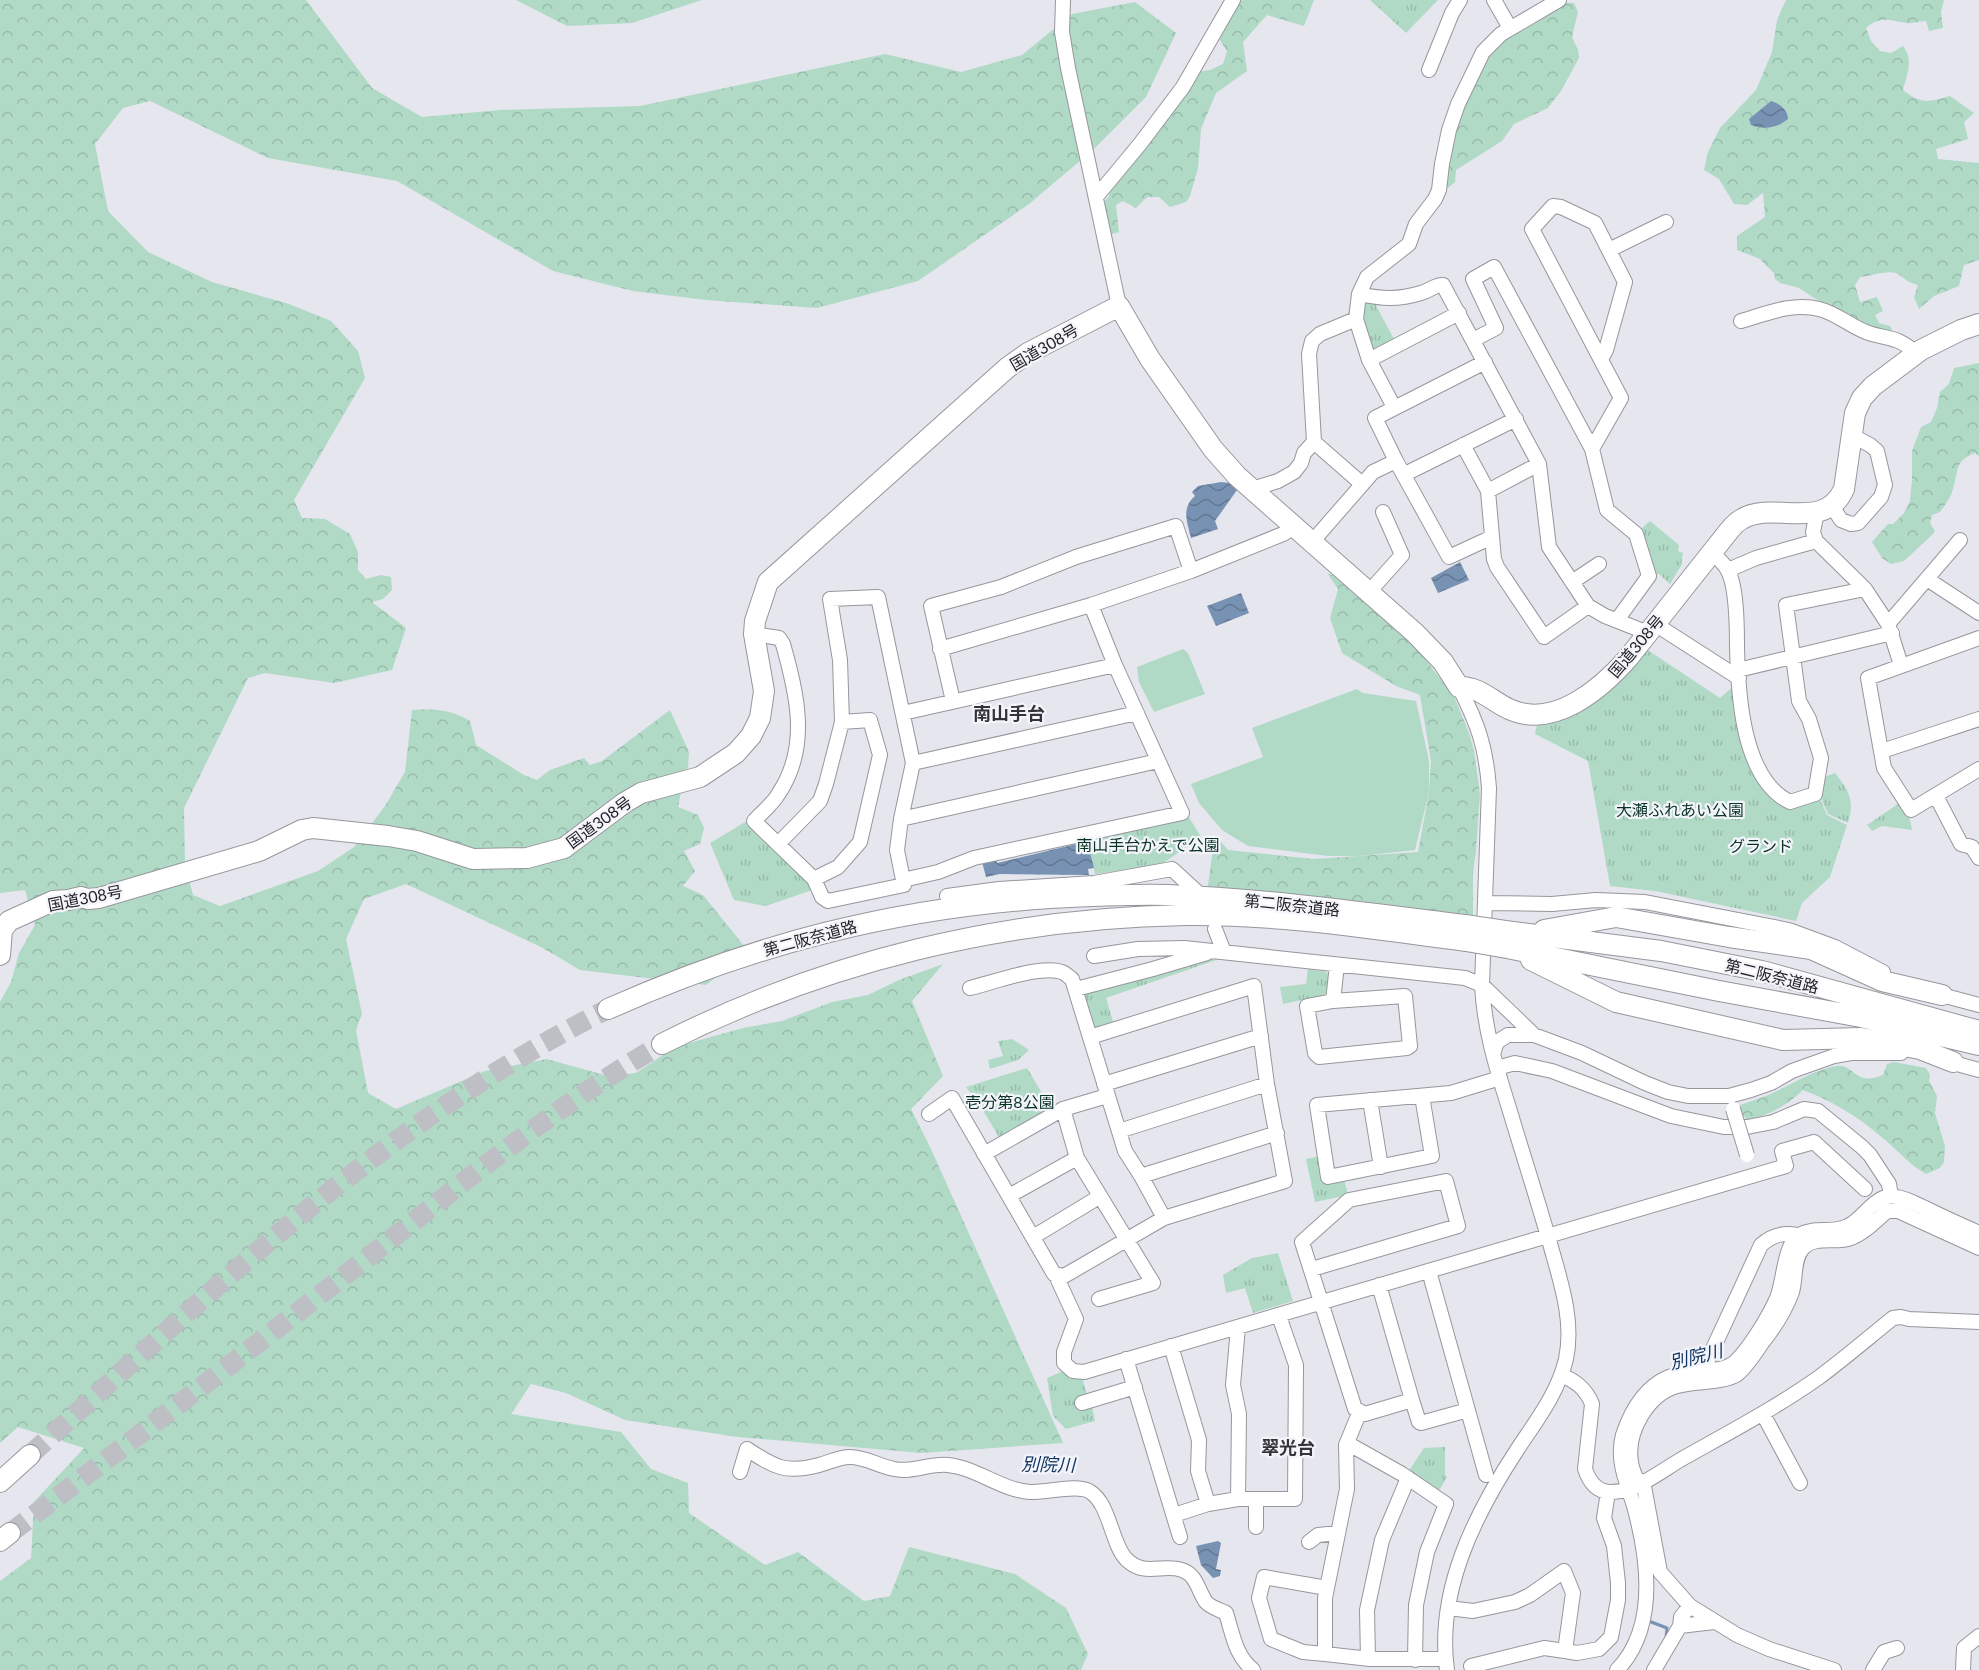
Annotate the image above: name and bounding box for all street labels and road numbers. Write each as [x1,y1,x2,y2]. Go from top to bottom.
street label: 国道308号 [1006,319,1081,374]
street label: 国道308号 [1604,611,1667,681]
street label: 国道308号 [562,792,635,852]
street label: 国道308号 [46,881,124,914]
street label: 第二阪奈道路 [1243,890,1341,919]
street label: 第二阪奈道路 [761,916,859,959]
street label: 第二阪奈道路 [1723,955,1821,996]

